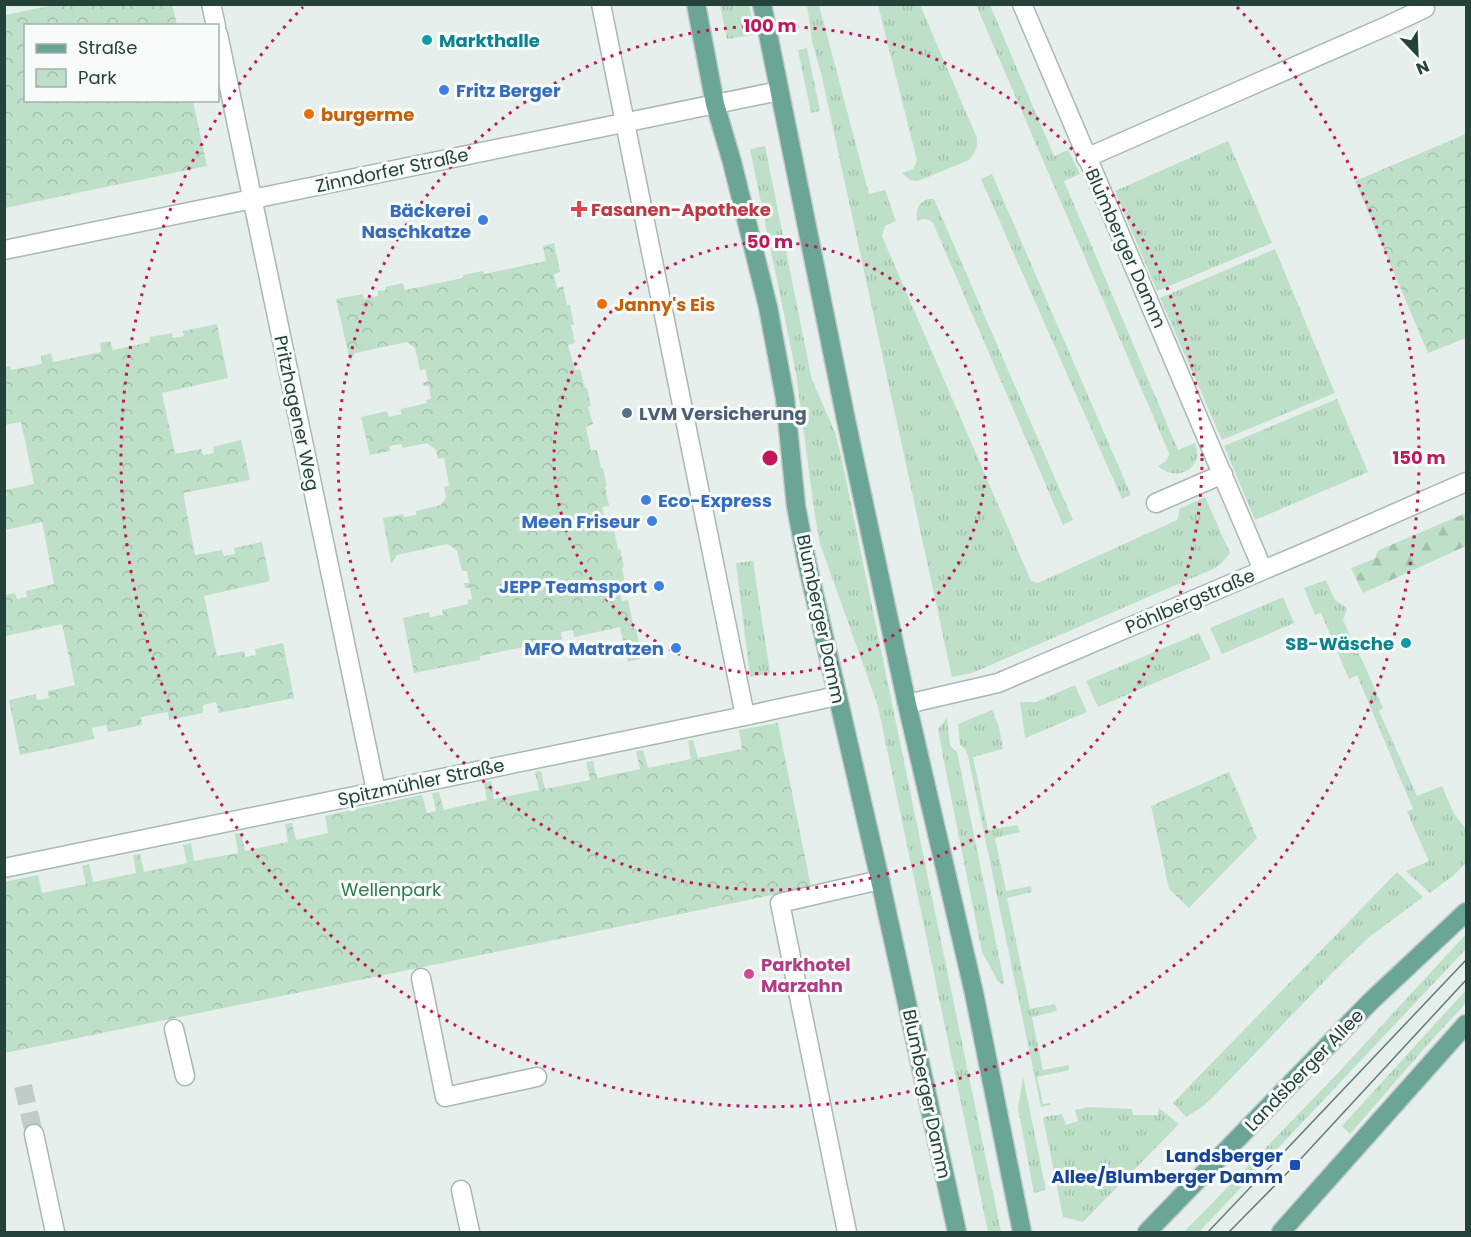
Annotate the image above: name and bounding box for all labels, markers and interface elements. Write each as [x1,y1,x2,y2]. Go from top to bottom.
text: 100 m [743,13,797,38]
legend [24,24,219,102]
north arrow [1387,24,1447,84]
place label: Markthalle [439,28,540,53]
marker: Markthalle [420,33,434,47]
text: Straße [78,35,137,60]
text: N [1413,54,1433,80]
text: Park [78,65,117,90]
place label: Fritz Berger [456,78,561,103]
marker: Fritz Berger [437,83,451,97]
place label: burgerme [321,102,414,127]
marker: burgerme [302,107,316,121]
street label: Zinndorfer Straße [313,142,471,198]
street label: Blumberger Damm [1080,164,1172,332]
place label: Fasanen-Apotheke [591,197,771,222]
place label: Bäckerei Naschkatze [362,198,471,244]
marker: Fasanen-Apotheke [572,202,586,216]
marker: Bäckerei Naschkatze [476,213,490,227]
text: 50 m [747,229,793,254]
place label: Janny's Eis [614,292,715,317]
marker: Janny's Eis [595,297,609,311]
street label: Pritzhagener Weg [268,333,326,493]
place label: LVM Versicherung [639,401,807,426]
marker: LVM Versicherung [620,406,634,420]
text: 150 m [1392,445,1446,470]
centre of rings [760,448,780,468]
place label: Eco-Express [658,488,772,513]
marker: Eco-Express [639,493,653,507]
place label: Meen Friseur [522,509,640,534]
marker: Meen Friseur [645,514,659,528]
street label: Blumberger Damm [791,532,851,706]
street label: Pöhlbergstraße [1121,562,1259,640]
place label: JEPP Teamsport [499,574,647,599]
marker: JEPP Teamsport [652,579,666,593]
place label: SB-Wäsche [1285,631,1394,656]
place label: MFO Matratzen [524,636,664,661]
marker: SB-Wäsche [1399,636,1413,650]
marker: MFO Matratzen [669,641,683,655]
street label: Spitzmühler Straße [335,752,507,812]
park label: Wellenpark [341,877,442,902]
place label: Parkhotel Marzahn [761,952,851,998]
marker: Parkhotel Marzahn [742,967,756,981]
street label: Landsberger Allee [1239,1003,1369,1137]
street label: Blumberger Damm [897,1007,957,1181]
place label: Landsberger Allee/Blumberger Damm [1051,1143,1283,1189]
marker: Landsberger Allee/Blumberger Damm [1288,1158,1302,1172]

